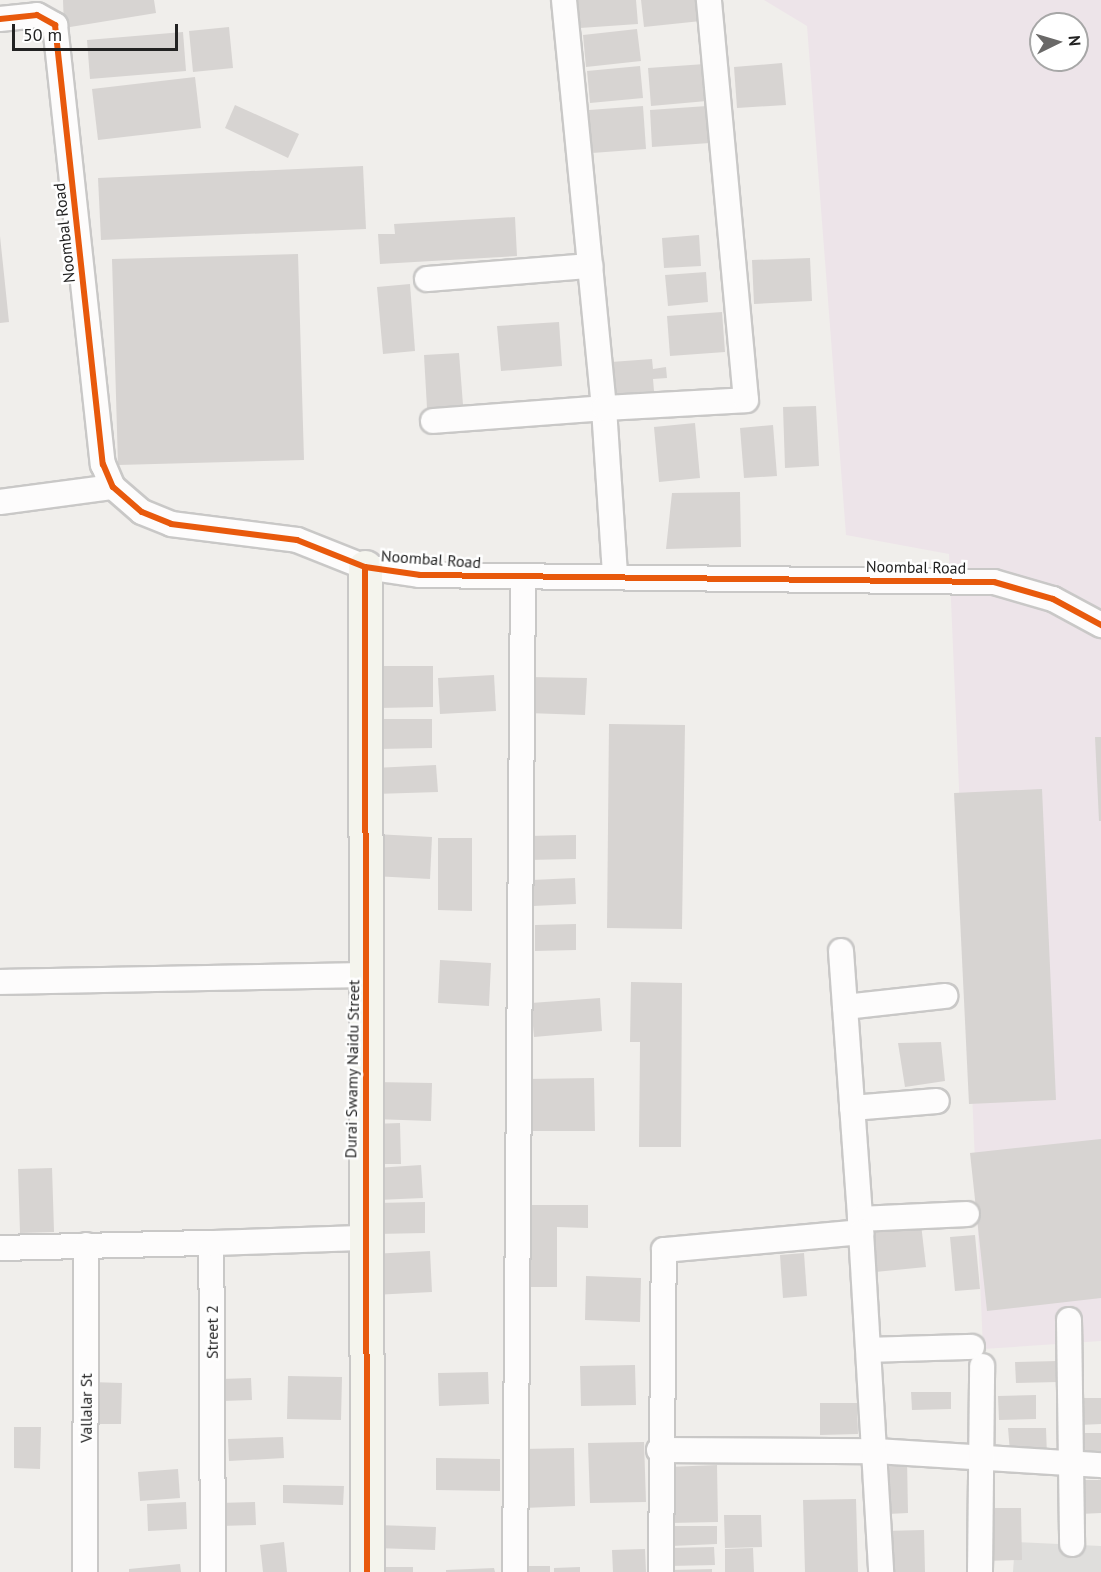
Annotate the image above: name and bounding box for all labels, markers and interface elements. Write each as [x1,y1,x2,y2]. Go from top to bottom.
scale bar [15,12,182,50]
north arrow [1029,12,1089,72]
text: 50 m [23,23,62,46]
text: N [1065,34,1085,47]
street label: Noombal Road [49,182,79,284]
street label: Noombal Road [380,546,482,572]
street label: Noombal Road [866,557,966,577]
street label: Durai Swamy Naidu Street [341,979,363,1159]
street label: Street 2 [202,1305,222,1359]
street label: Vallalar St [76,1373,96,1443]

